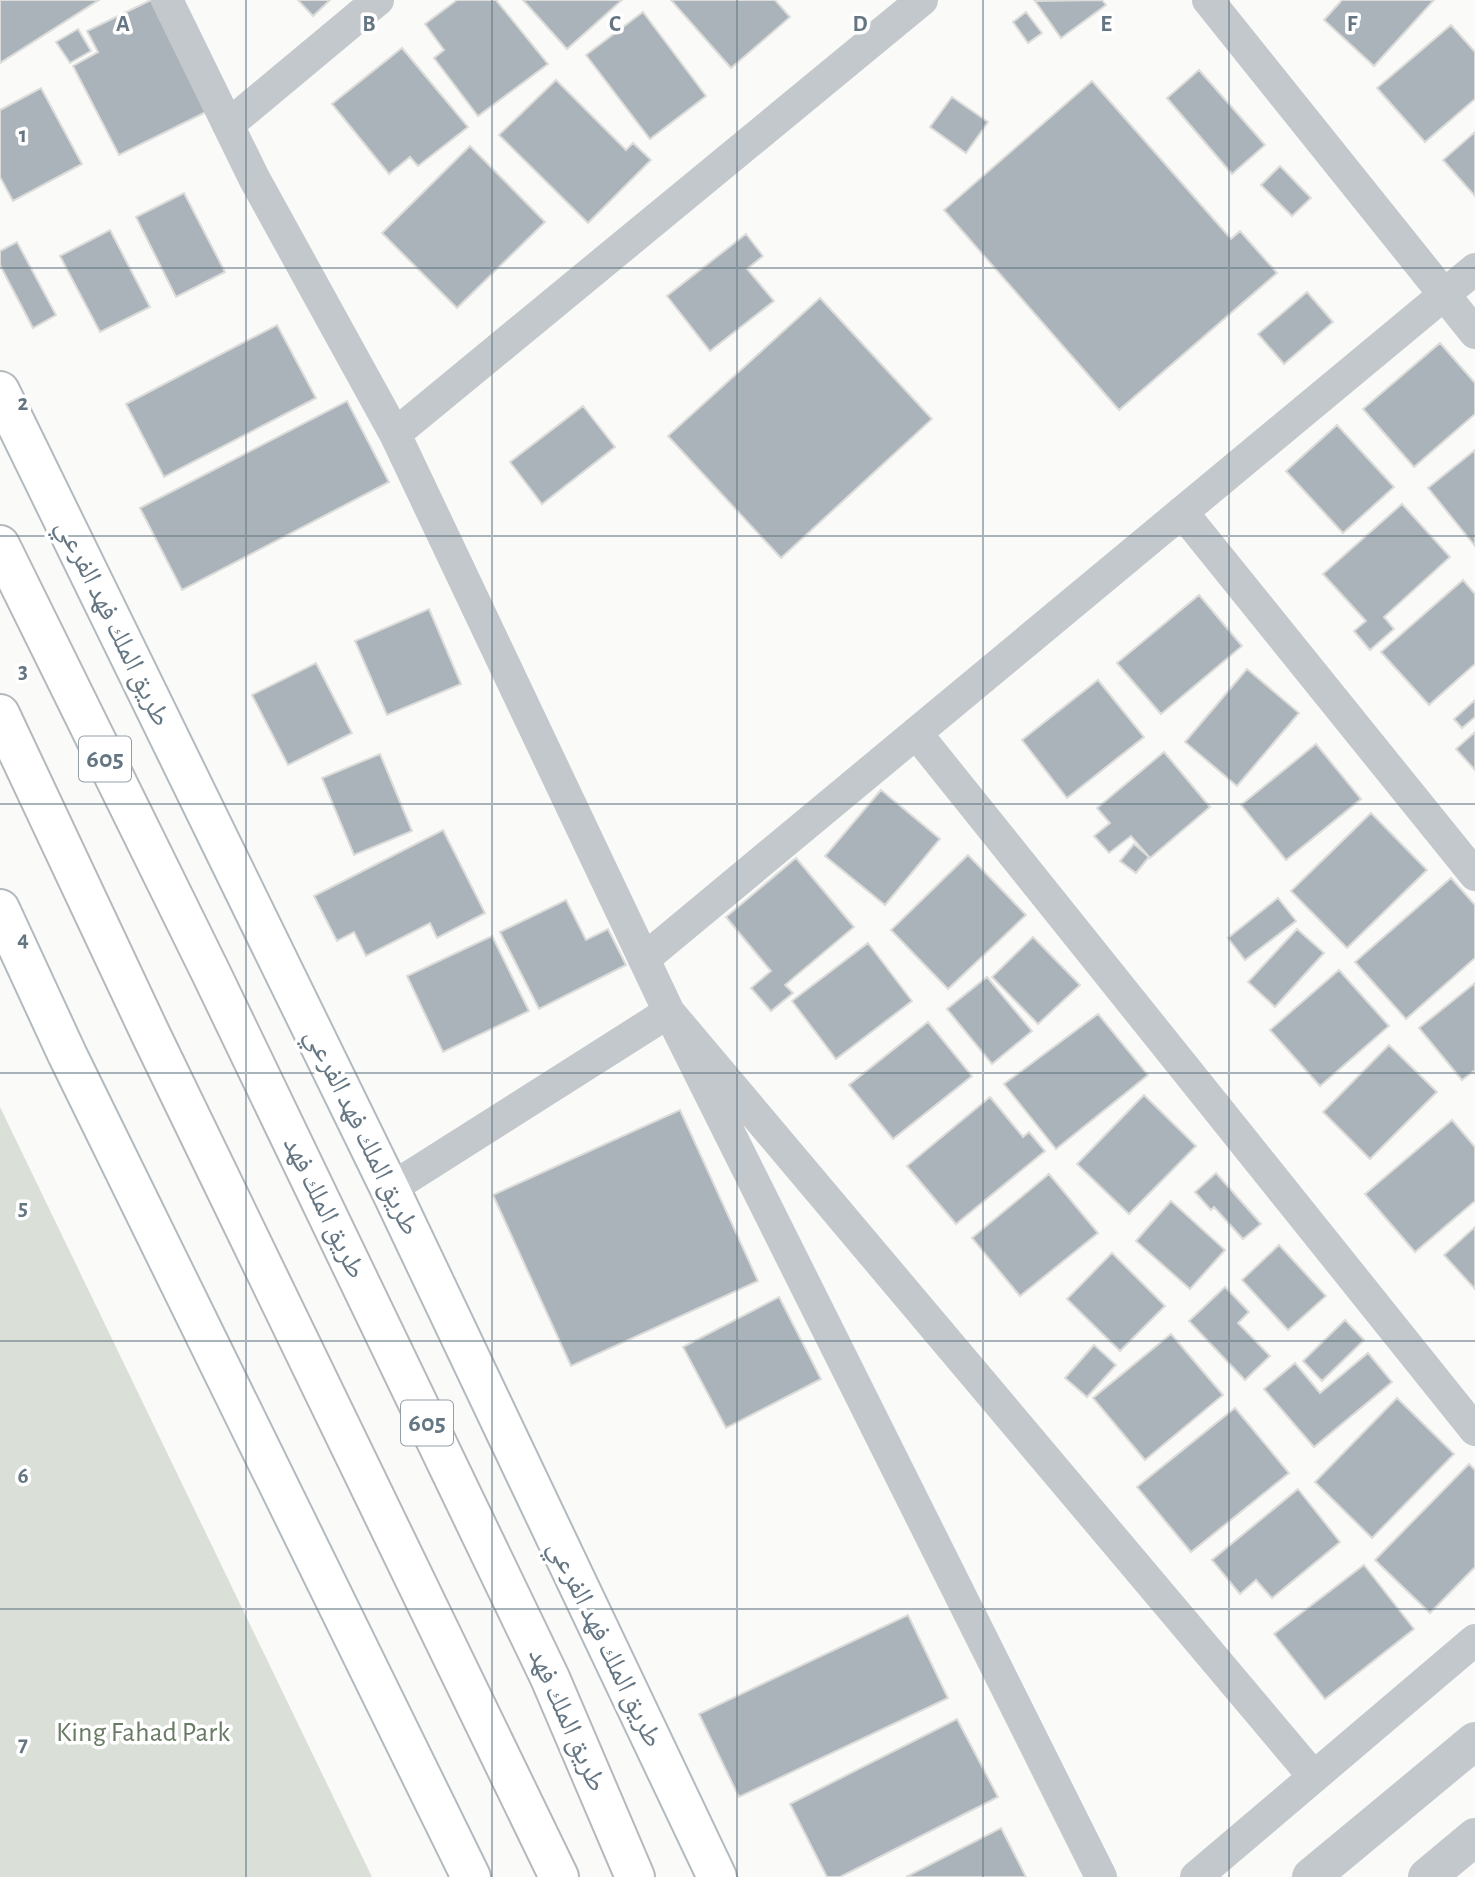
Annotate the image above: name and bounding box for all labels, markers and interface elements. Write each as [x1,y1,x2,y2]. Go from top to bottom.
text: A [116,13,130,36]
text: B [362,13,376,36]
text: C [609,13,621,36]
text: D [852,13,868,36]
text: E [1100,13,1112,36]
text: F [1347,13,1358,36]
text: 1 [19,124,27,147]
text: 2 [18,392,29,415]
street label: طريق الملك فهد الفرعي [44,515,175,734]
text: 3 [18,660,28,683]
road number: 605 [79,736,131,782]
text: 4 [17,928,29,951]
street label: طريق الملك فهد الفرعي [297,1023,427,1241]
street label: طريق الملك فهد [275,1131,373,1285]
text: 5 [18,1197,28,1220]
road number: 605 [401,1400,453,1446]
text: 6 [17,1465,29,1488]
street label: طريق الملك فهد الفرعي [540,1535,670,1753]
street label: طريق الملك فهد [520,1643,614,1797]
park label: King Fahad Park [56,1719,230,1747]
text: 7 [18,1733,28,1756]

